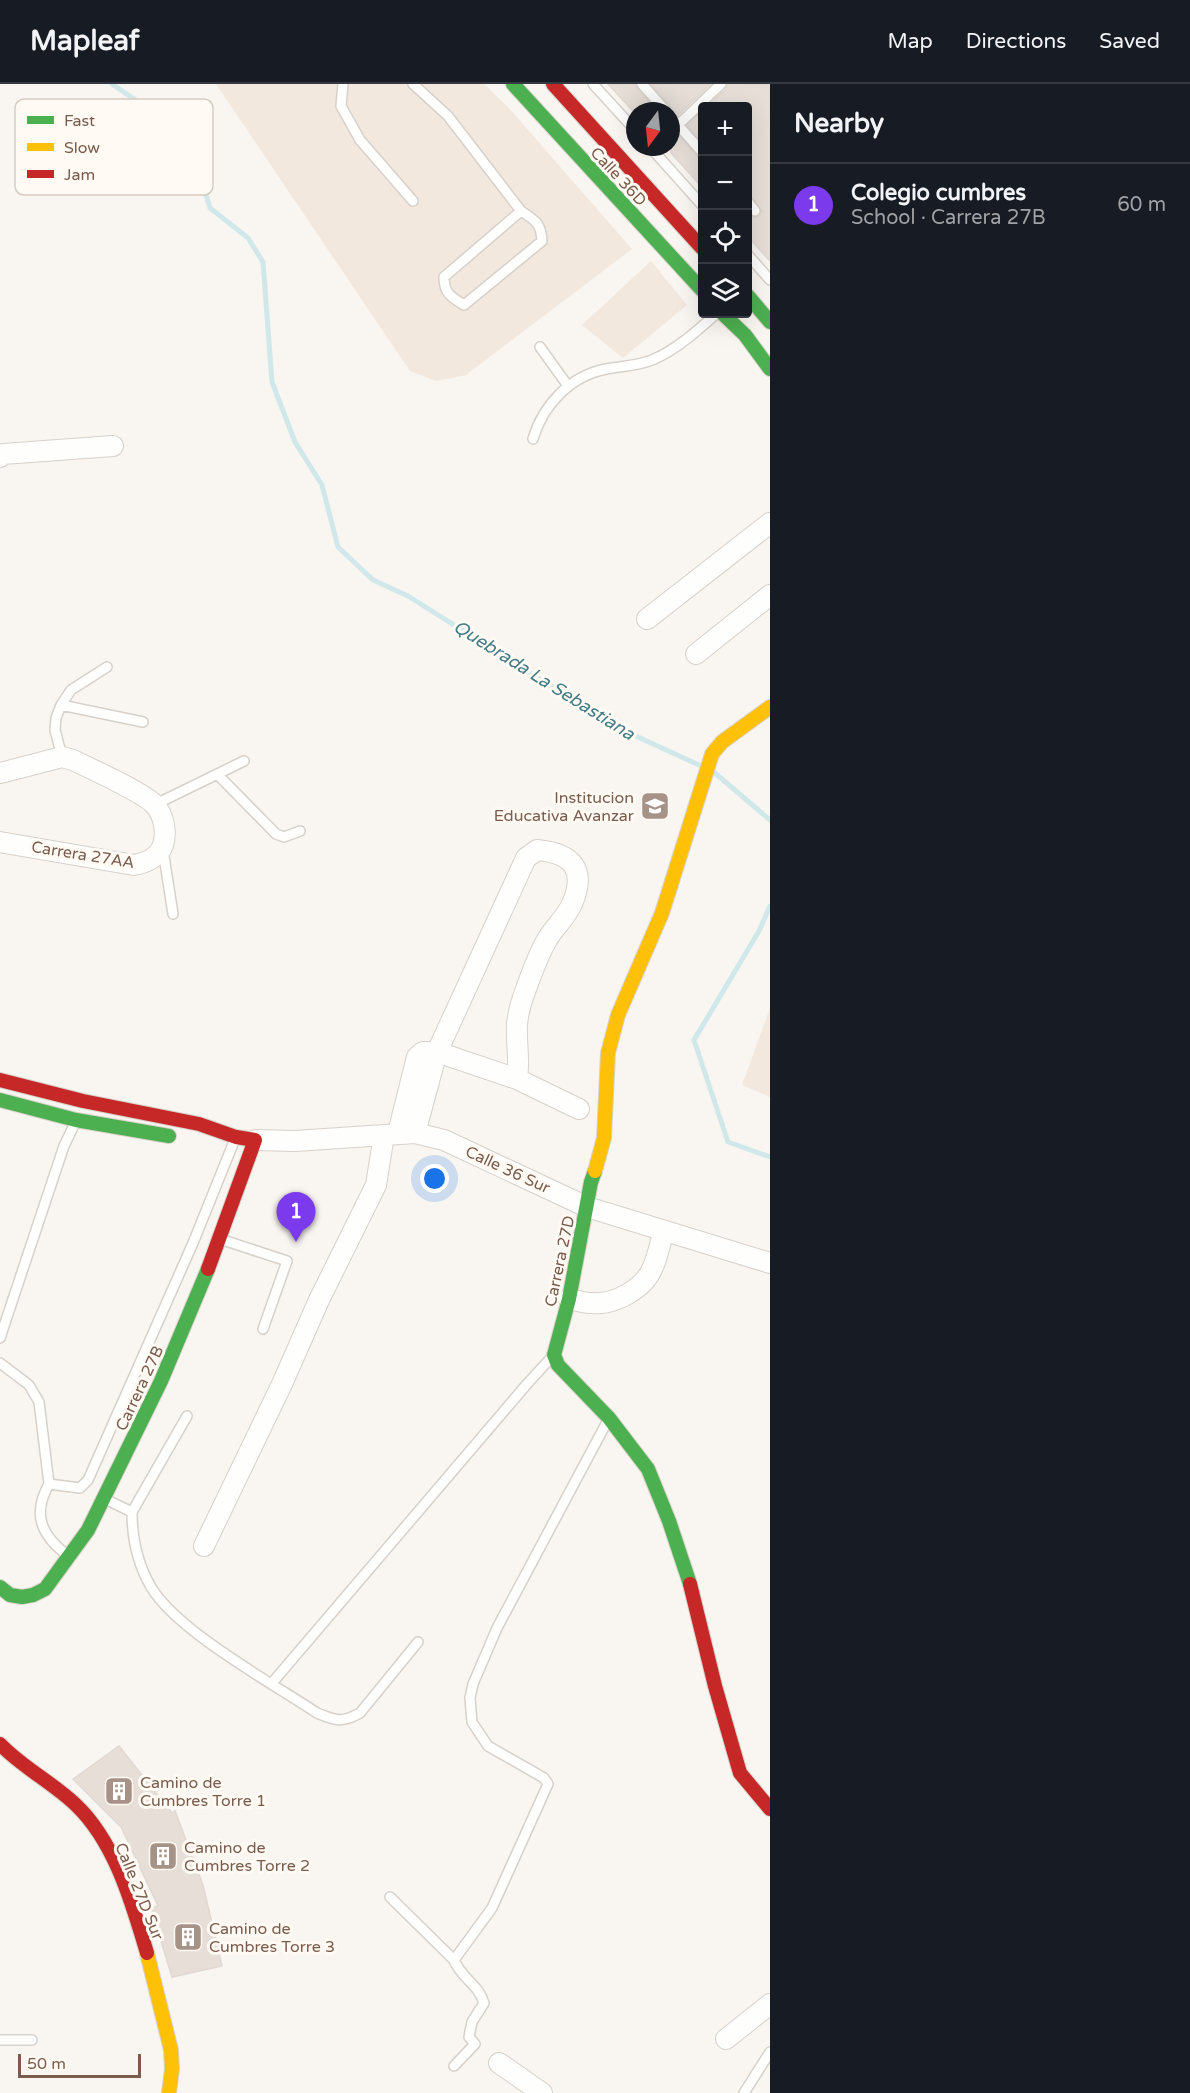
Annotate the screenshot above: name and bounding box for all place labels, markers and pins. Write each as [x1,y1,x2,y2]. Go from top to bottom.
place label: Institucion Educativa Avanzar [494,788,635,826]
school or university icon: Institucion Educativa Avanzar [639,790,671,822]
pin: 1 [276,1192,316,1242]
place label: Camino de Cumbres Torre 1 [140,1773,266,1811]
building icon: Camino de Cumbres Torre 1 [103,1775,135,1807]
place label: Camino de Cumbres Torre 2 [184,1838,310,1876]
building icon: Camino de Cumbres Torre 2 [147,1840,179,1872]
place label: Camino de Cumbres Torre 3 [209,1919,335,1957]
building icon: Camino de Cumbres Torre 3 [172,1921,204,1953]

